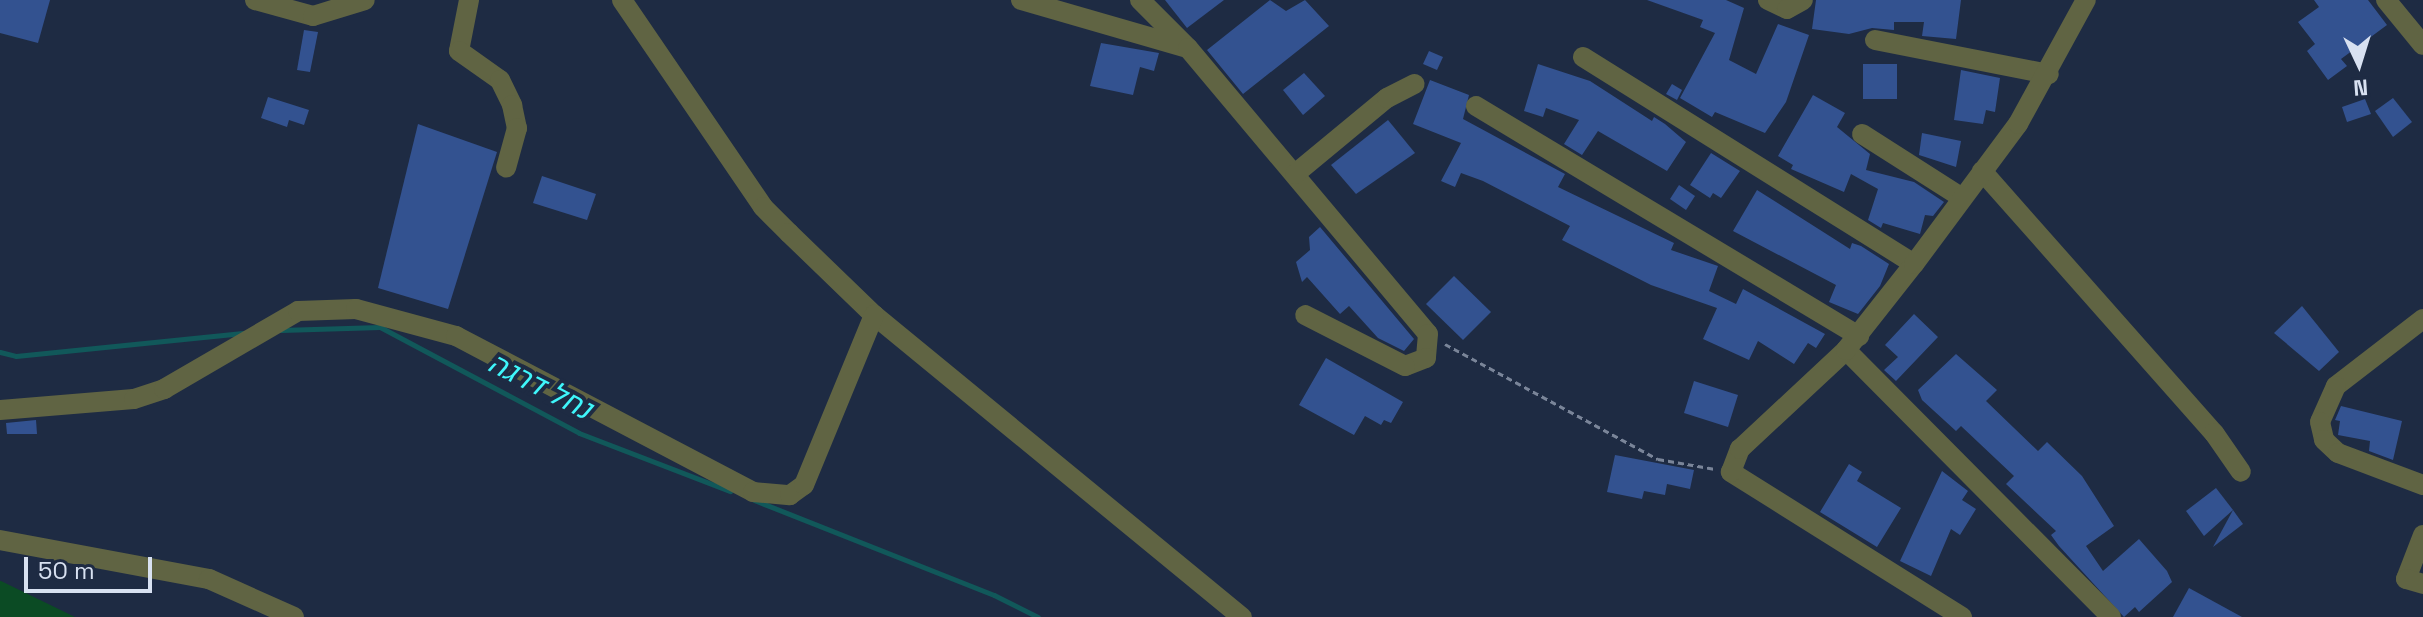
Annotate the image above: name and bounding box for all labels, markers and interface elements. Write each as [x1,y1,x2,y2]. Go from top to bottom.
north arrow [2319,24,2399,104]
text: N [2352,73,2369,102]
water label: נחל דרגה [482,345,598,427]
scale bar [28,541,156,591]
text: 50 m [38,555,95,586]

